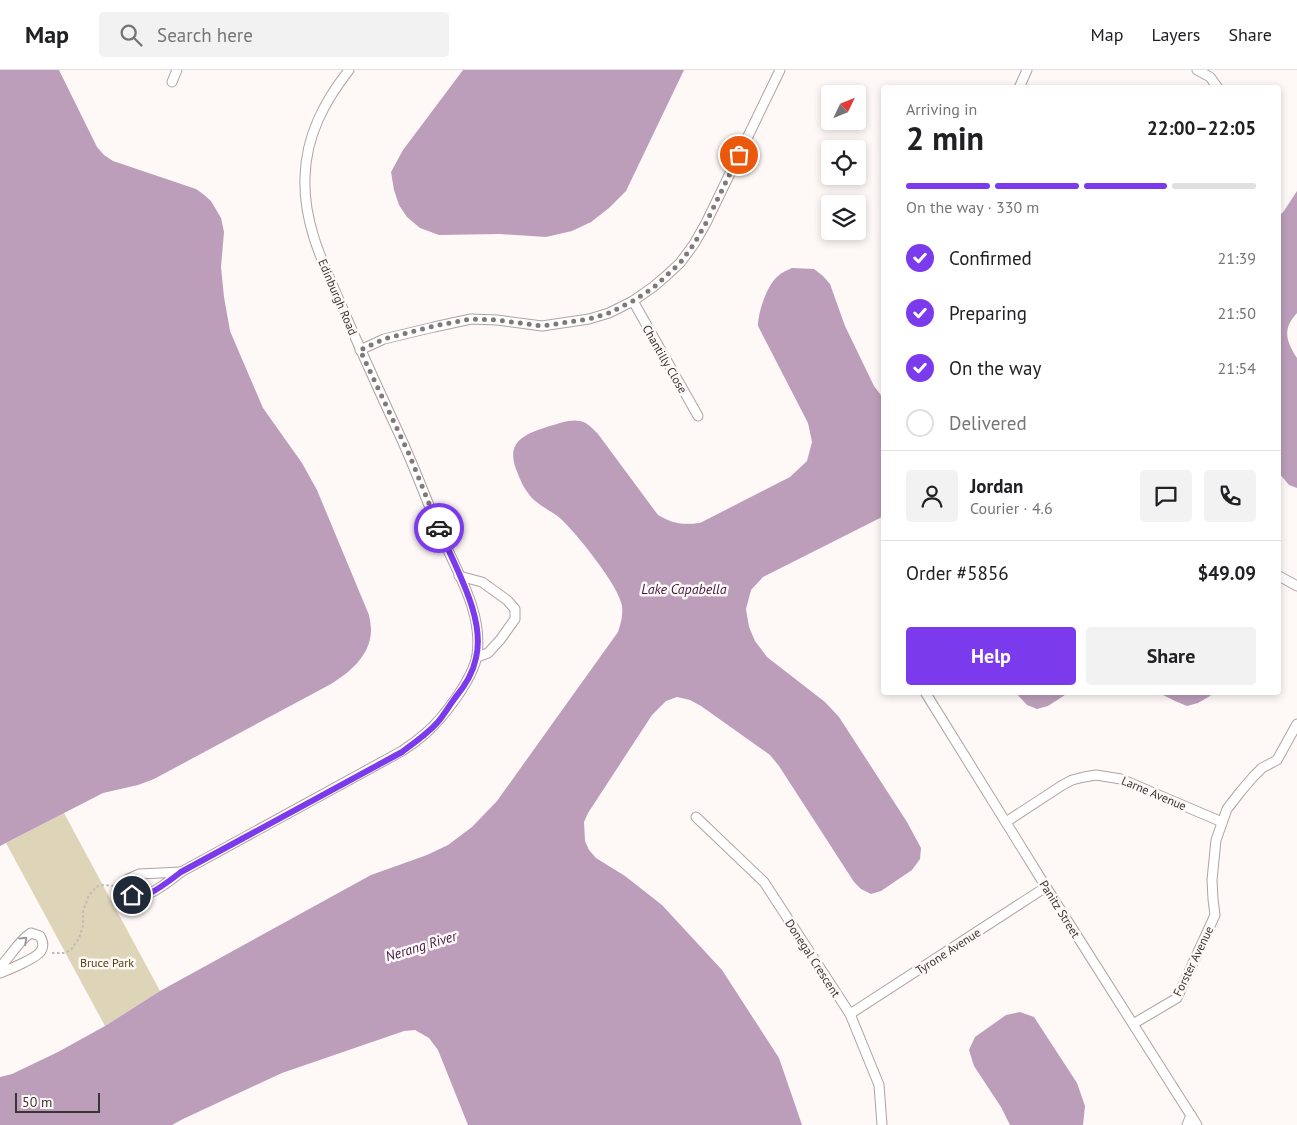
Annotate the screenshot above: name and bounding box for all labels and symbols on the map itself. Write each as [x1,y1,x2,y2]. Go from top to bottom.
north arrow [821,85,866,130]
pin [718,134,760,176]
street label: Edinburgh Road [315,257,361,337]
street label: Chantilly Close [639,322,691,396]
courier [414,503,464,553]
water label: Lake Capabella [641,580,727,598]
street label: Larne Avenue [1119,773,1189,813]
pin [111,874,153,916]
street label: Panitz Street [1036,877,1084,941]
street label: Donegal Crescent [782,916,844,1000]
street label: Forster Avenue [1170,923,1216,999]
street label: Tyrone Avenue [913,925,983,977]
water label: Nerang River [383,926,460,965]
one-way arrow [18,937,27,946]
park label: Bruce Park [80,955,134,970]
scale bar [15,1090,100,1113]

